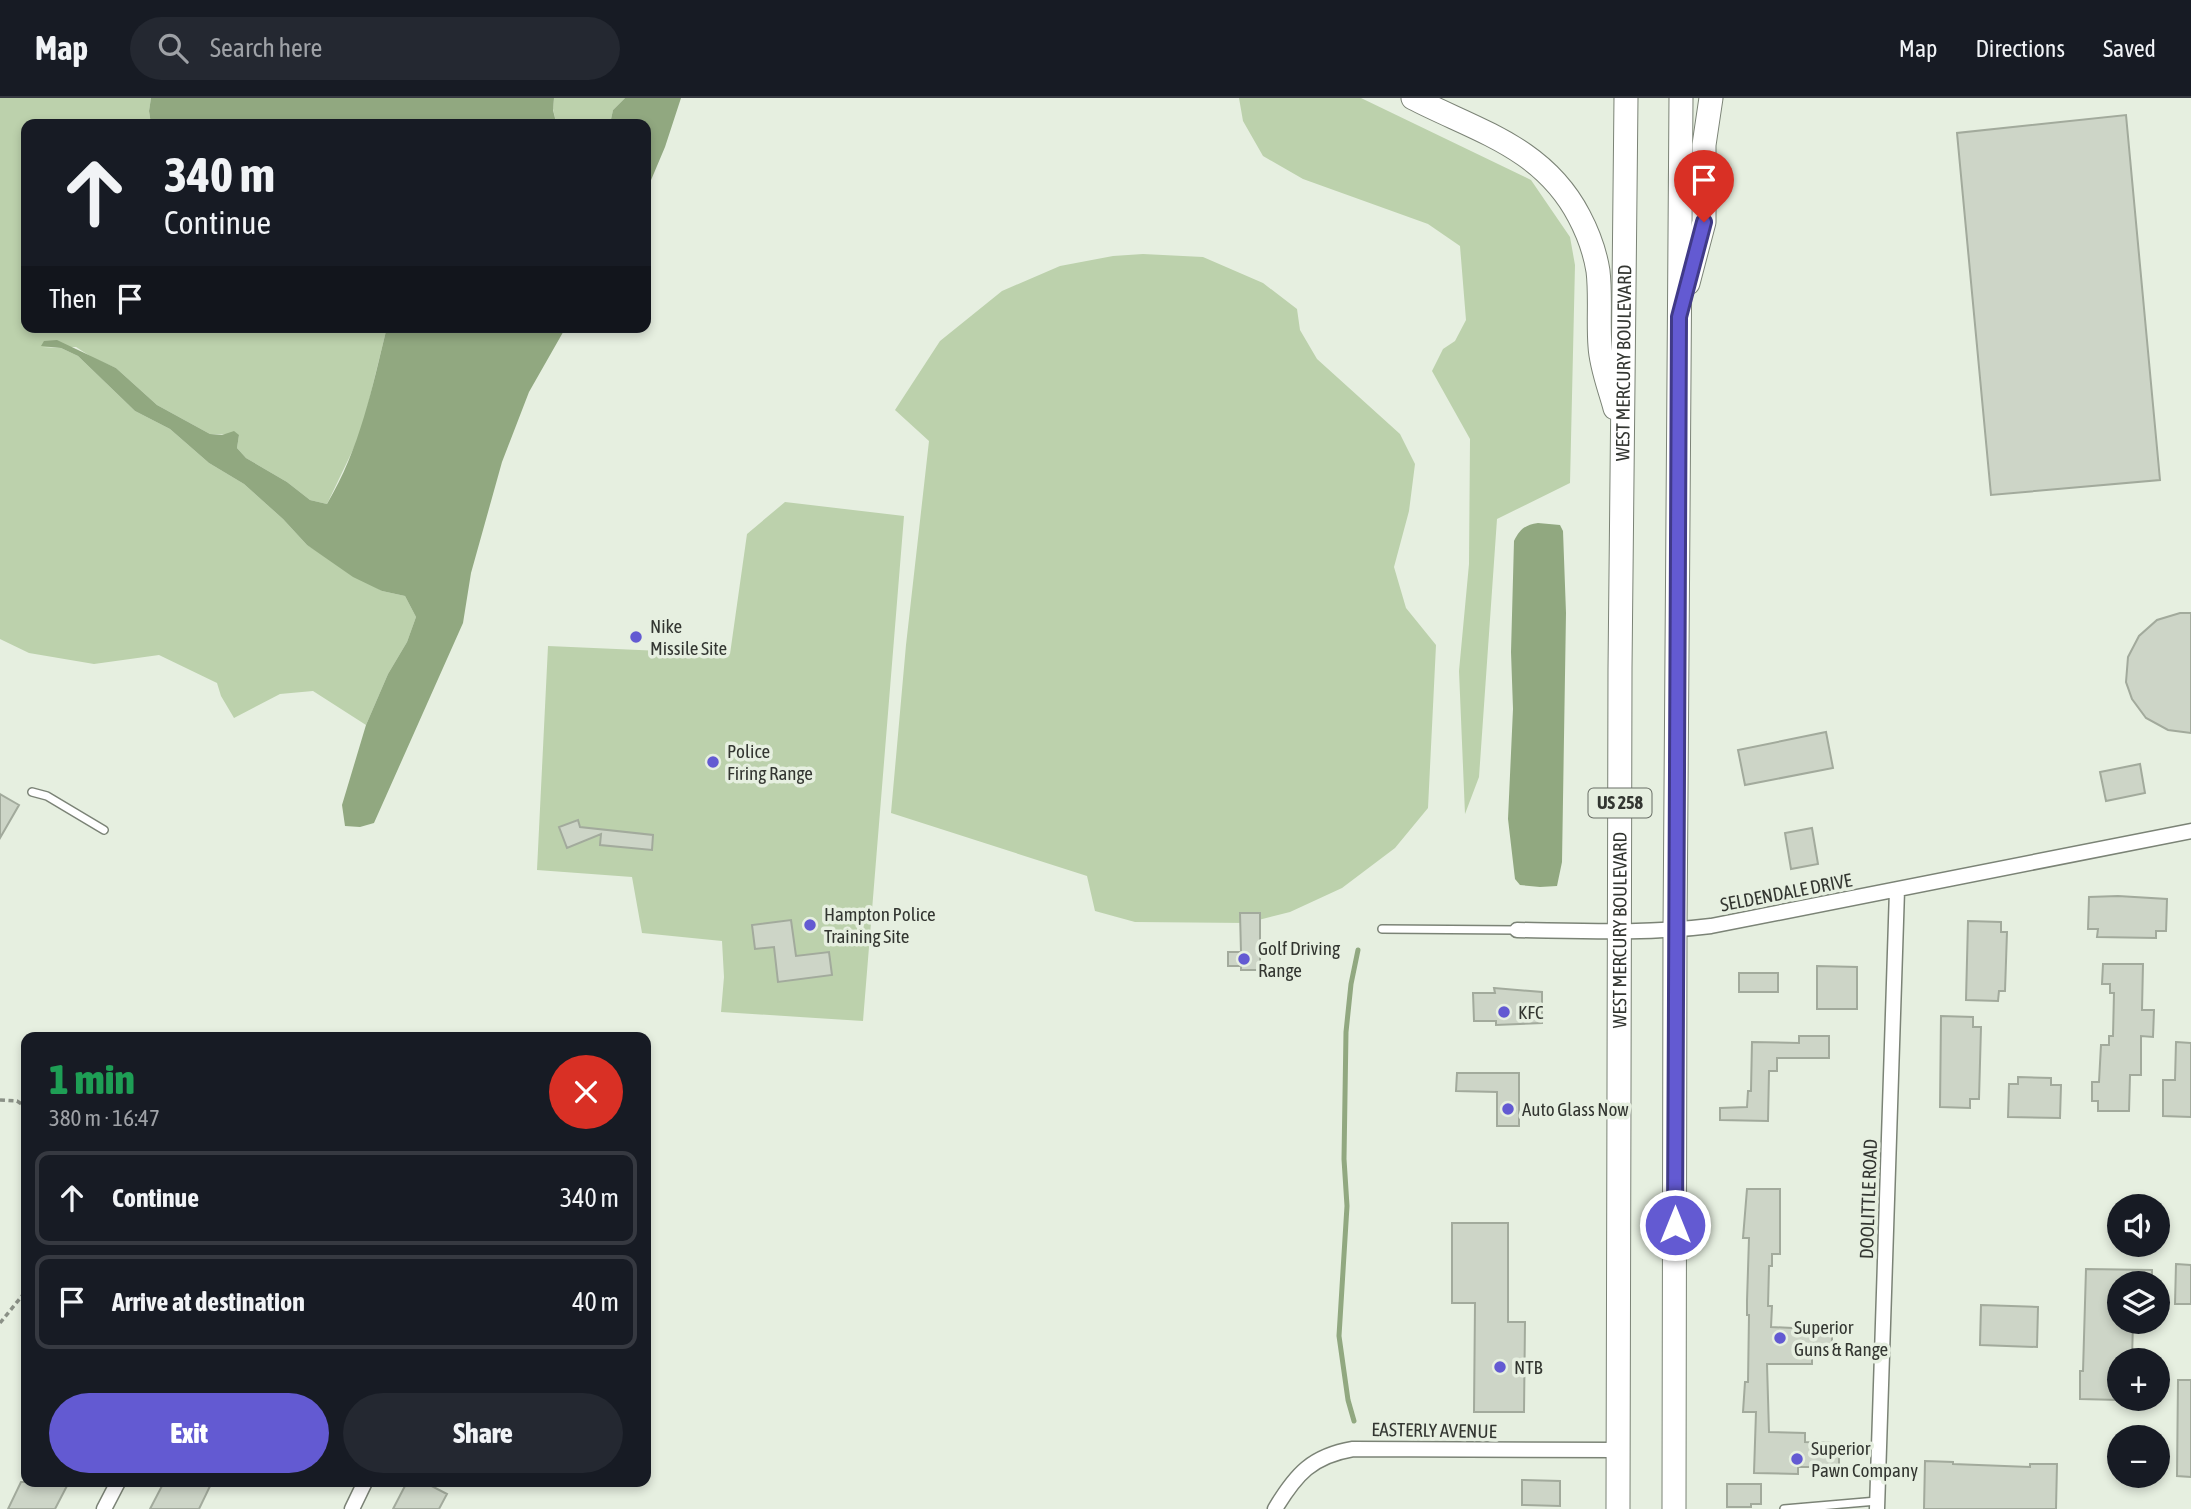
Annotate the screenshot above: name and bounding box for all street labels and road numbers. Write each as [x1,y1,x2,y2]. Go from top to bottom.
street label: WEST MERCURY BOULEVARD [1611,265,1635,461]
road number: US 258 [1588,788,1652,818]
street label: WEST MERCURY BOULEVARD [1608,832,1631,1028]
street label: SELDENDALE DRIVE [1718,868,1854,916]
street label: DOOLITTLE ROAD [1855,1139,1881,1259]
street label: EASTERLY AVENUE [1371,1418,1497,1442]

